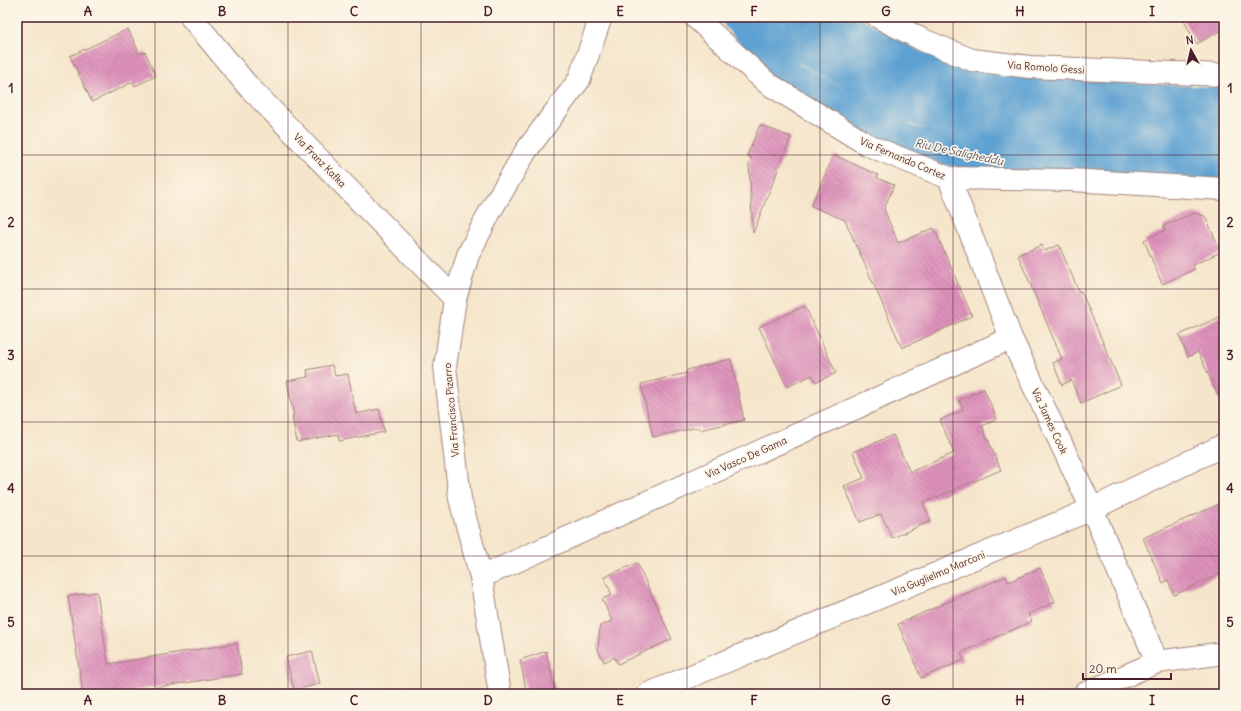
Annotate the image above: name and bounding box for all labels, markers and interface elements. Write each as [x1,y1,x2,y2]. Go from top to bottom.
text: A [84,3,93,20]
text: B [218,3,227,20]
text: C [350,3,359,20]
text: D [483,3,493,20]
text: E [616,3,624,20]
text: F [750,3,758,20]
text: G [881,3,891,20]
text: H [1015,3,1025,20]
text: I [1149,3,1155,20]
north arrow [1171,30,1211,70]
text: N [1185,33,1194,48]
street label: Via Romolo Gessi [1007,58,1085,77]
text: 1 [8,80,14,97]
text: 1 [1227,80,1233,97]
street label: Via Franz Kafka [291,131,349,190]
street label: Via Fernando Cortez [858,135,948,182]
water label: Riu De Saligheddu [914,136,1005,168]
text: 2 [7,214,15,231]
text: 2 [1226,214,1234,231]
text: 3 [7,347,15,364]
text: 3 [1226,347,1234,364]
street label: Via Francisco Pizarro [441,362,462,458]
street label: Via James Cook [1029,386,1070,456]
street label: Via Vasco De Gama [703,434,789,481]
text: 4 [7,480,15,497]
text: 4 [1226,480,1234,497]
street label: Via Guglielmo Marconi [889,548,987,599]
text: 5 [7,614,15,631]
text: 5 [1226,614,1234,631]
scale bar [1083,655,1171,681]
text: 20 m [1089,661,1117,676]
text: A [84,692,93,709]
text: B [218,692,227,709]
text: C [350,692,359,709]
text: D [483,692,493,709]
text: E [616,692,624,709]
text: F [750,692,758,709]
text: G [881,692,891,709]
text: H [1015,692,1025,709]
text: I [1149,692,1155,709]

